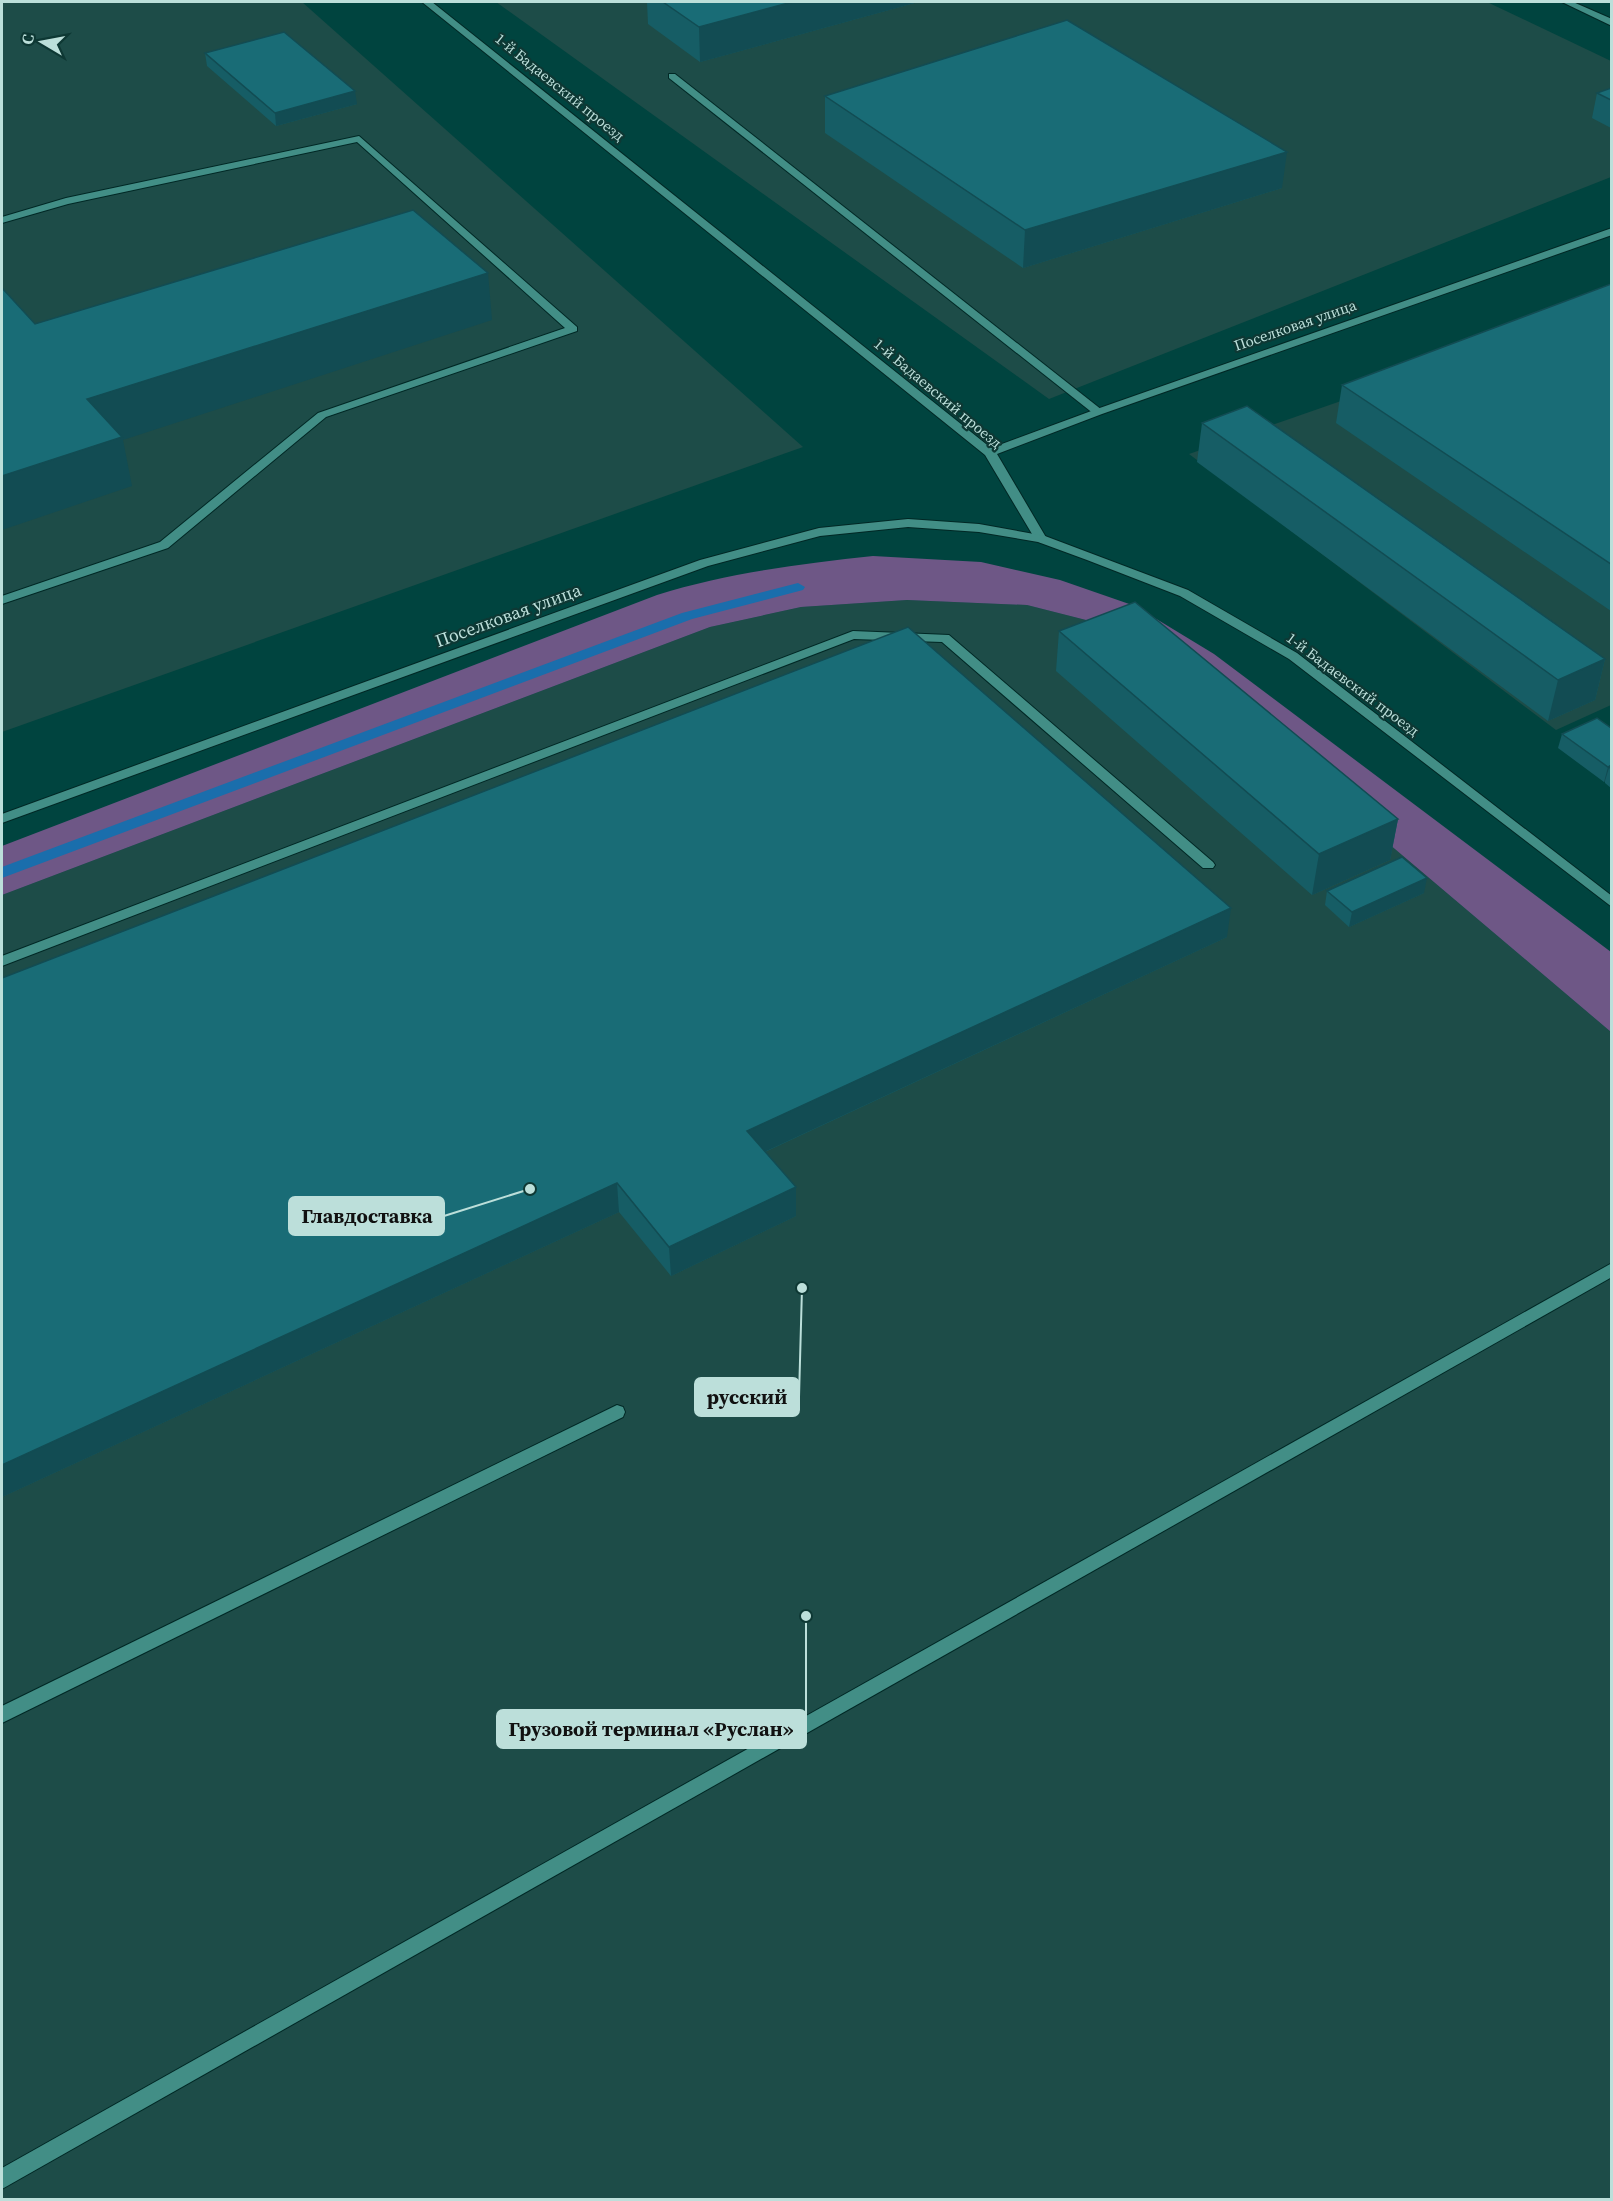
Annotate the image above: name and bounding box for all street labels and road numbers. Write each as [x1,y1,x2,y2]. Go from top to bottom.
street label: 1-й Бадаевский проезд [491,28,630,146]
street label: Поселковая улица [1231,294,1359,356]
street label: 1-й Бадаевский проезд [870,333,1007,453]
street label: Поселковая улица [431,577,585,653]
street label: 1-й Бадаевский проезд [1282,627,1424,741]

